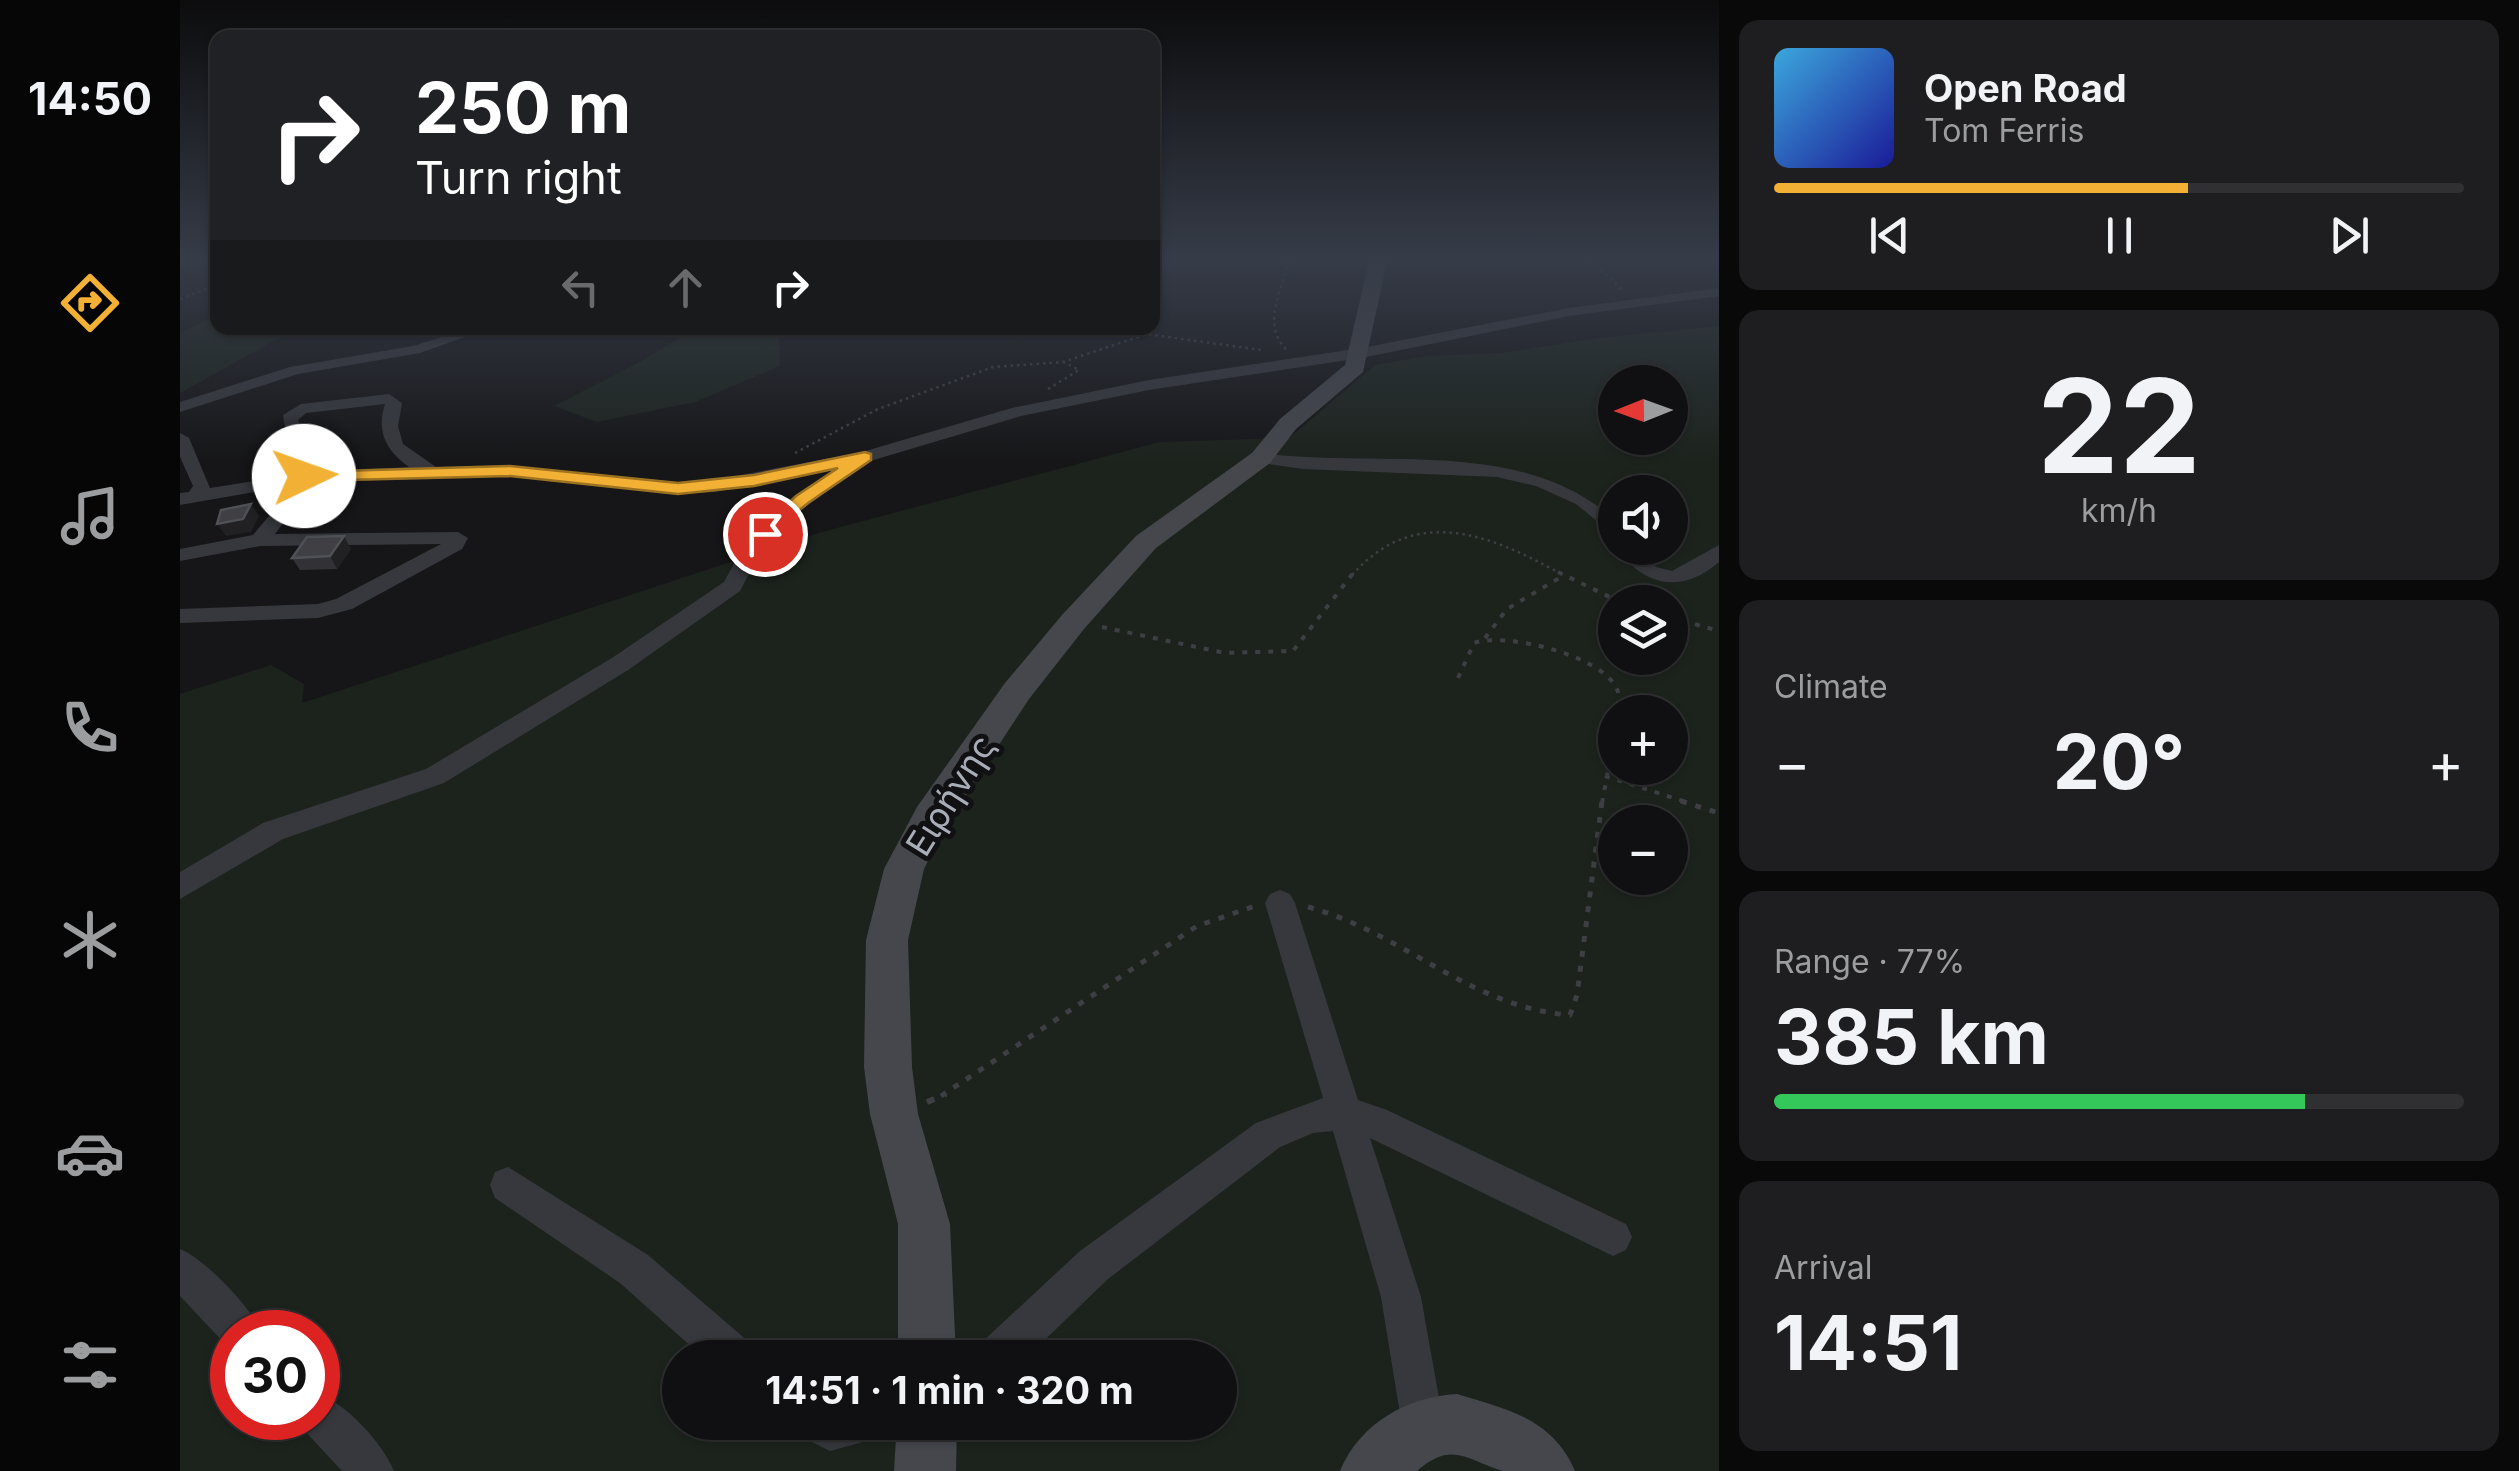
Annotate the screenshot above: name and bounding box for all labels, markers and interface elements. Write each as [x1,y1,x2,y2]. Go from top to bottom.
text: 250 m [415,65,632,150]
text: Open Road [1924,65,2127,111]
icon: right [250,70,380,200]
text: 14:50 [28,71,152,126]
text: Tom Ferris [1924,111,2084,150]
text: Turn right [415,150,622,205]
icon: previous [1862,208,1917,263]
icon: pause [2092,208,2147,263]
icon: next [2322,208,2377,263]
icon: left [553,260,608,315]
icon: ahead [658,260,713,315]
icon: right [763,260,818,315]
icon: directions [55,268,125,338]
text: 22 [2037,347,2201,504]
north arrow [1598,365,1688,455]
map controls [1598,365,1688,895]
position arrow [252,424,356,528]
button: sound [1598,475,1688,565]
icon: music [55,481,125,551]
text: km/h [2081,491,2157,530]
pin [723,492,808,577]
icon: arrive [738,507,793,562]
button: layers [1598,585,1688,675]
text: Climate [1774,667,1888,706]
icon: phone [55,693,125,763]
button: + [1598,695,1688,785]
text: 20° [2053,716,2185,807]
street label: Ειρήνης [897,727,1003,863]
text: − [1774,730,1810,796]
text: + [2428,730,2464,796]
button: − [1598,805,1688,895]
icon: climate [55,905,125,975]
text: Range · 77% [1774,942,1965,981]
text: 385 km [1774,991,2049,1082]
icon: car [55,1118,125,1188]
text: Arrival [1774,1248,1872,1287]
text: 14:51 [1774,1297,1962,1388]
speed limit sign: 30 [210,1310,340,1440]
icon: filters [55,1330,125,1400]
text: 14:51 · 1 min · 320 m [765,1367,1134,1413]

